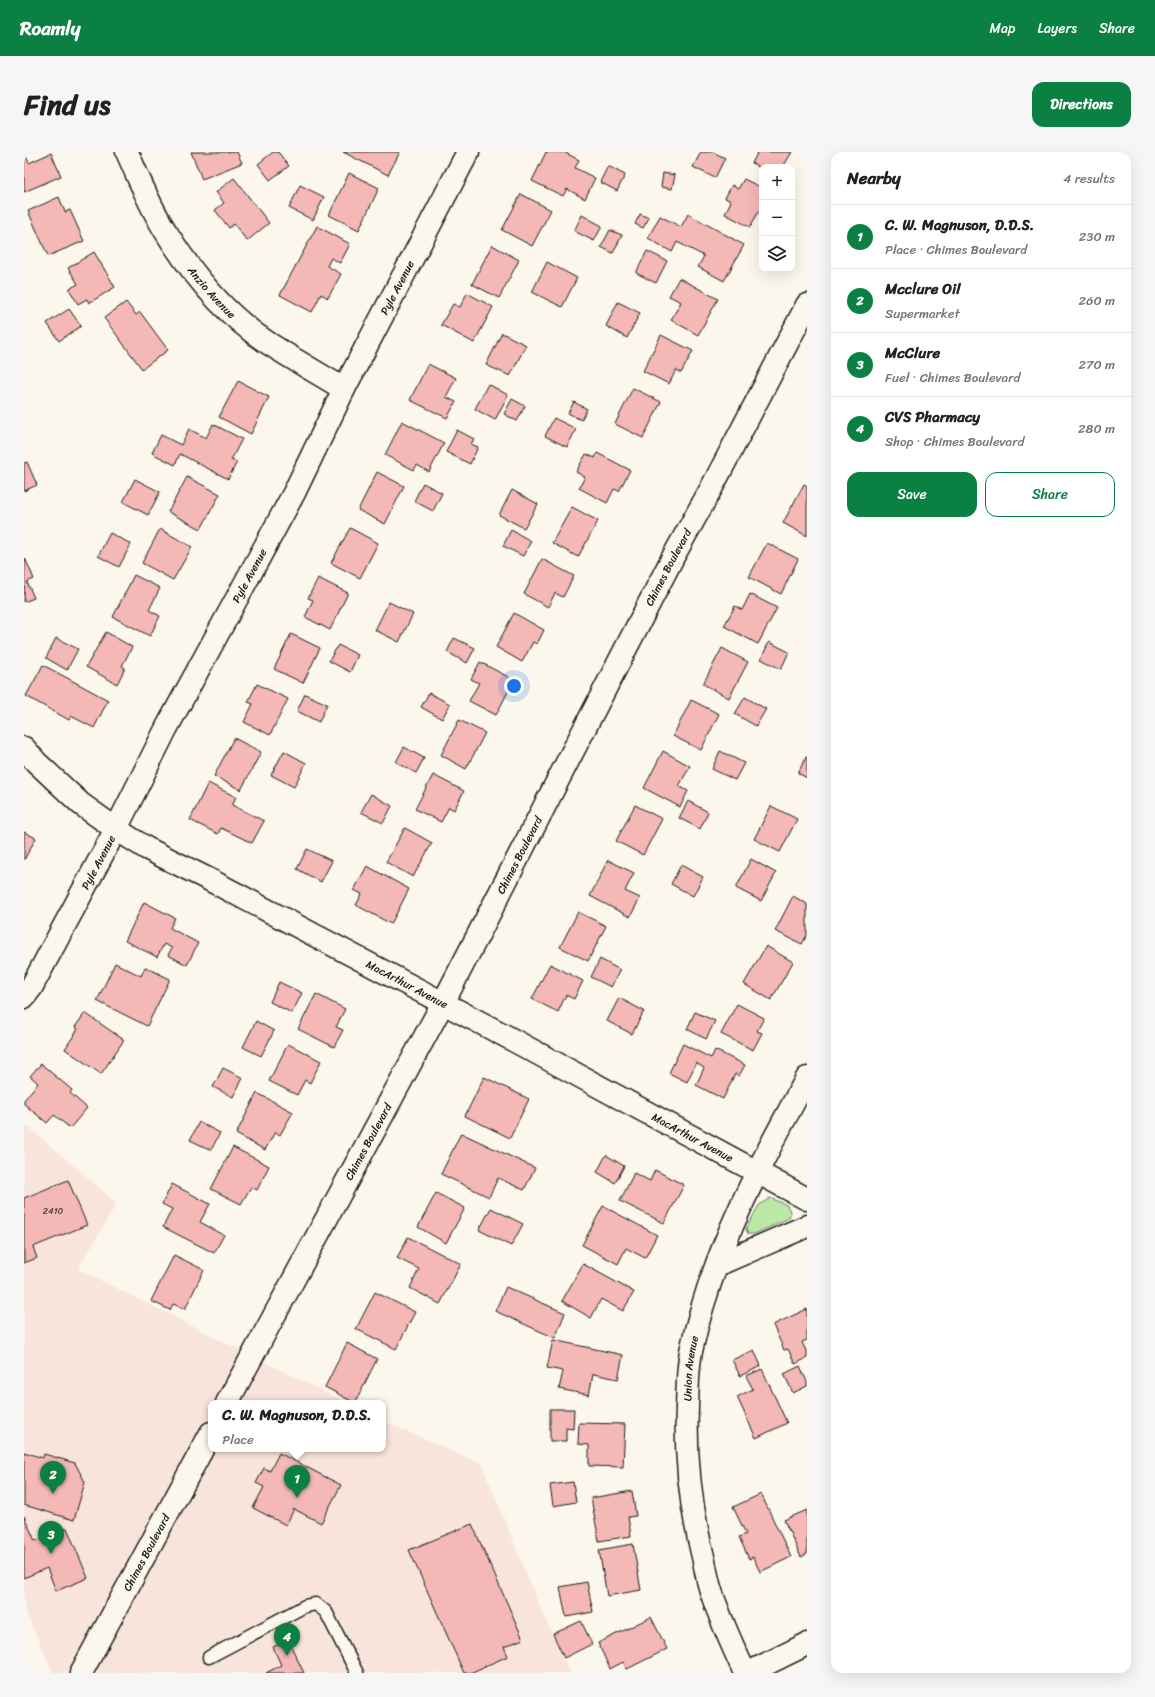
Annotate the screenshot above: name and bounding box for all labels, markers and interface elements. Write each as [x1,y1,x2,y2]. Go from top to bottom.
text: Roamly [20,12,80,45]
text: Map [990,16,1015,41]
text: Layers [1037,16,1077,41]
text: Share [1099,16,1135,41]
text: Find us [24,80,111,129]
button: Directions [1032,82,1131,127]
text: Nearby [847,163,901,193]
map controls [759,164,795,272]
button: + [759,164,795,200]
text: 4 results [1063,167,1115,190]
button: − [759,200,795,236]
text: C. W. Magnuson, D.D.S. [885,212,1034,238]
text: 1 [857,225,863,248]
text: 230 m [1079,225,1115,248]
button: layers [759,236,795,272]
text: Place · Chimes Boulevard [885,238,1027,261]
street label: Pyle Avenue [375,257,420,318]
street label: Anzio Avenue [182,261,240,324]
text: Mcclure Oil [885,276,960,302]
text: 2 [856,289,864,312]
text: 260 m [1079,289,1115,312]
text: Supermarket [885,302,960,325]
text: McClure [885,340,940,366]
text: 3 [856,353,864,376]
text: 270 m [1078,353,1115,376]
text: Fuel · Chimes Boulevard [885,366,1020,389]
text: CVS Pharmacy [885,404,980,430]
text: 4 [856,417,864,440]
text: 280 m [1078,417,1115,440]
text: Shop · Chimes Boulevard [885,430,1024,453]
button: Save [847,472,977,517]
button: Share [985,472,1115,517]
street label: Chimes Boulevard [640,524,698,610]
street label: Pyle Avenue [227,545,272,607]
your location [504,676,524,696]
street label: Chimes Boulevard [492,812,548,898]
street label: Pyle Avenue [76,831,121,893]
street label: MacArthur Avenue [363,955,452,1014]
street label: Chimes Boulevard [340,1099,398,1184]
street label: MacArthur Avenue [648,1108,737,1168]
house number: 2410 [43,1203,63,1219]
street label: Union Avenue [678,1333,704,1402]
popup [208,1400,386,1452]
text: C. W. Magnuson, D.D.S. [222,1402,372,1428]
text: Place [222,1428,254,1451]
pin: 2 [40,1461,66,1494]
pin: 1 [284,1465,310,1498]
street label: Chimes Boulevard [118,1510,176,1595]
pin: 3 [38,1521,64,1554]
pin: 4 [274,1623,300,1656]

